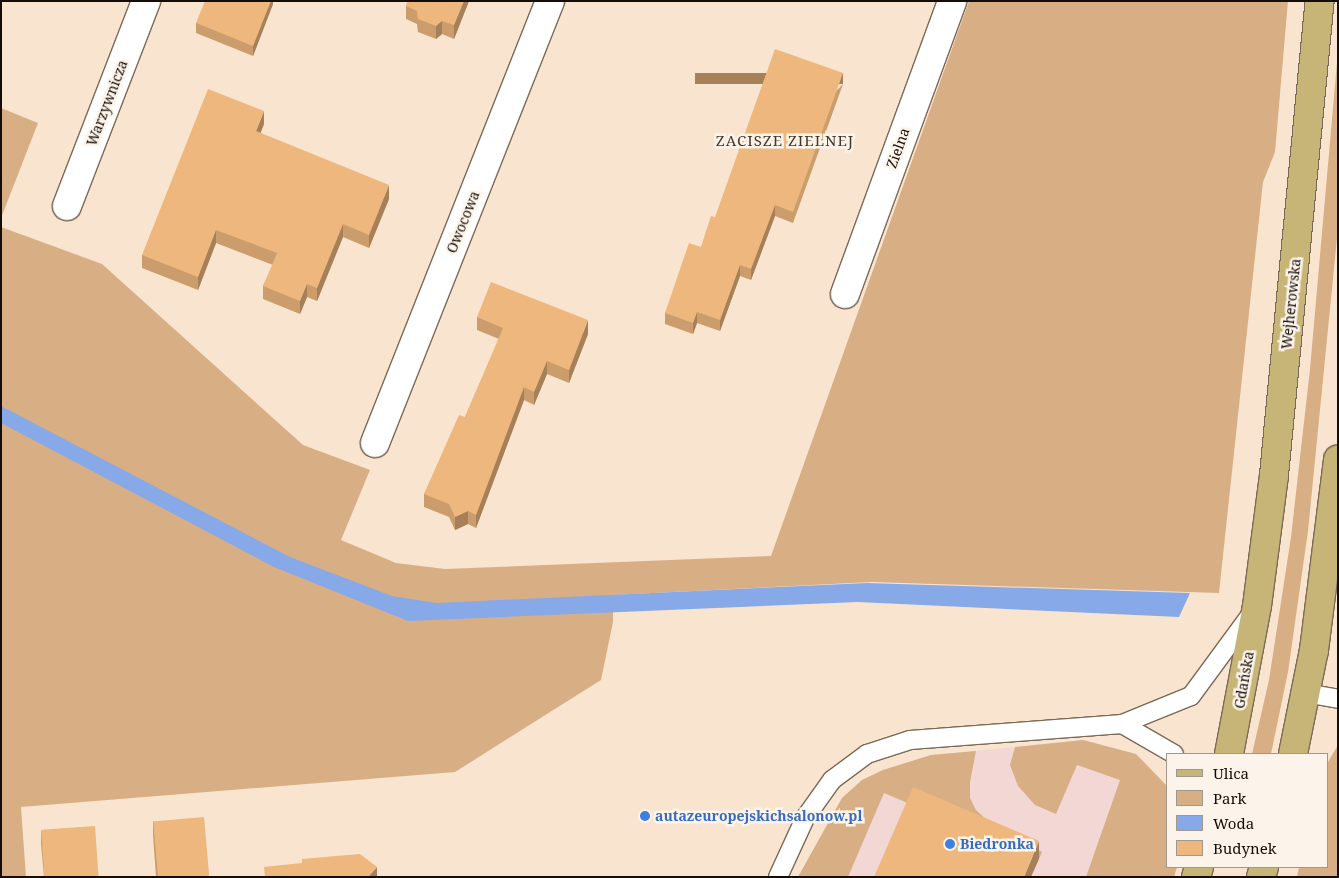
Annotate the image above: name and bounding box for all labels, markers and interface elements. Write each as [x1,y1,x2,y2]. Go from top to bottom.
street label: Warzywnicza [83,58,131,148]
street label: Zielna [883,126,913,170]
district label: ZACISZE ZIELNEJ [714,132,856,150]
street label: Owocowa [443,189,483,255]
street label: Wejherowska [1278,258,1304,350]
street label: Gdańska [1231,650,1257,710]
legend [1166,753,1329,868]
text: Ulica [1213,763,1249,783]
text: Park [1213,788,1246,808]
place label: autazeuropejskichsalonow.pl [655,808,862,824]
marker: autazeuropejskichsalonow.pl [639,810,651,822]
text: Woda [1213,813,1254,833]
place label: Biedronka [960,836,1034,852]
marker: Biedronka [944,838,956,850]
text: Budynek [1213,838,1277,858]

